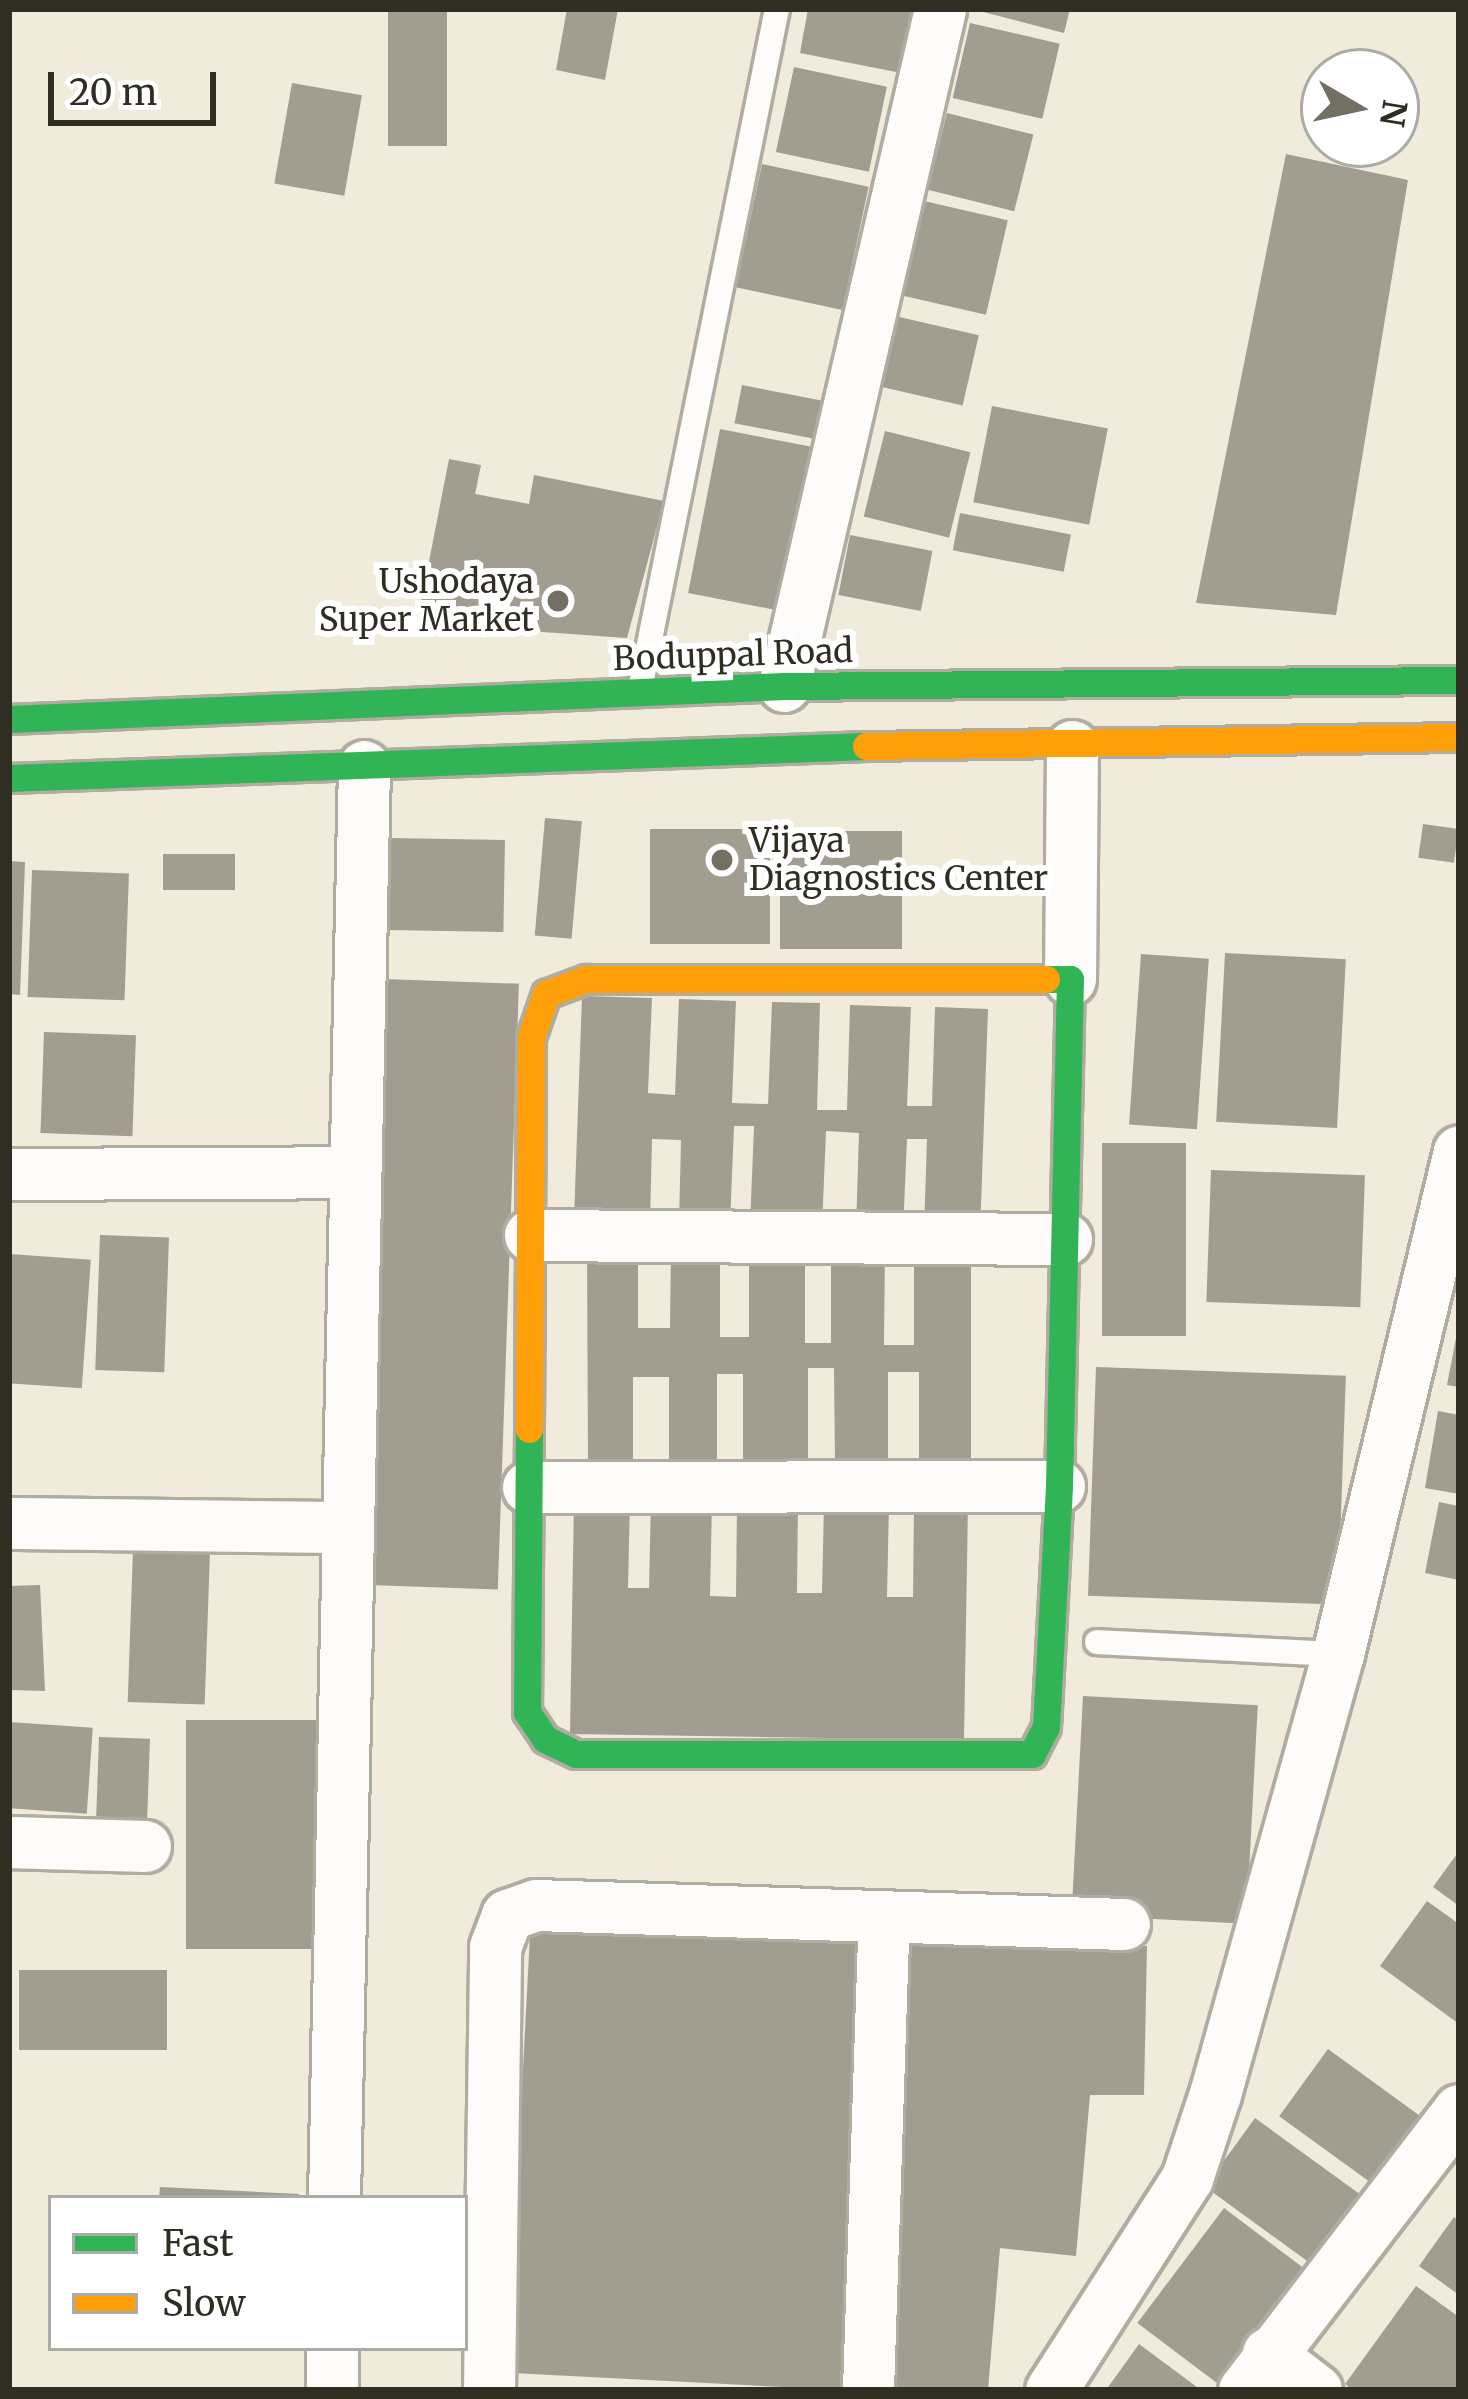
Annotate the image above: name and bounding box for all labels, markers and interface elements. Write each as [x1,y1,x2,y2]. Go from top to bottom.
scale bar [54,48,222,122]
north arrow [1300,48,1420,168]
text: 20 m [69,70,157,115]
text: N [1371,97,1415,129]
place label: Ushodaya Super Market [319,562,534,640]
marker: Ushodaya Super Market [545,588,571,614]
street label: Boduppal Road [612,631,854,679]
place label: Vijaya Diagnostics Center [749,821,1048,899]
marker: Vijaya Diagnostics Center [706,844,738,876]
legend [48,2195,468,2351]
text: Fast [162,2221,234,2266]
text: Slow [162,2281,246,2326]

